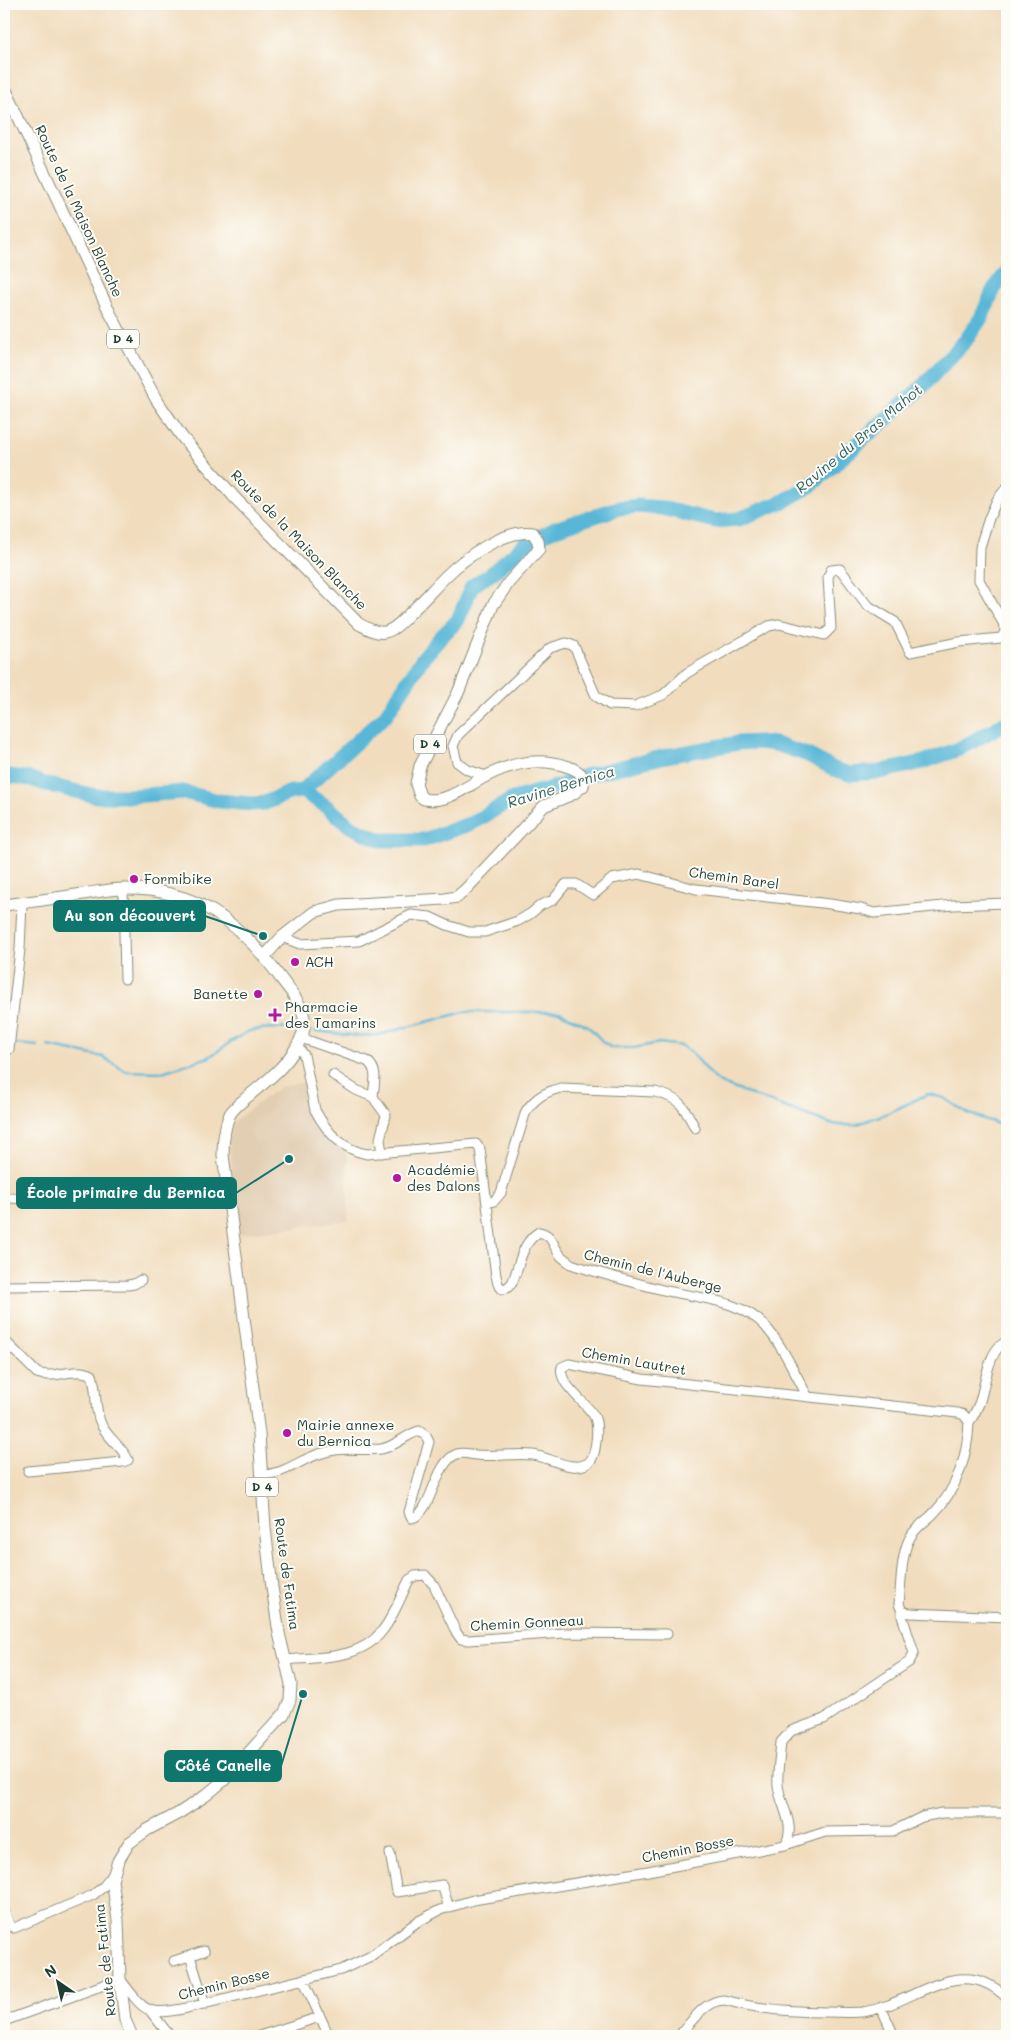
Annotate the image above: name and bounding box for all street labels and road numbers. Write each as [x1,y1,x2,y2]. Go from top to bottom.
street label: Route de la Maison Blanche [31,122,128,300]
road number: D 4 [107,329,139,348]
street label: Route de la Maison Blanche [227,465,371,614]
road number: D 4 [414,734,446,754]
street label: Chemin Barel [688,862,780,893]
street label: Chemin de l'Auberge [582,1244,724,1297]
street label: Chemin Lautret [580,1342,688,1379]
road number: D 4 [246,1478,278,1496]
street label: Route de Fatima [270,1517,305,1631]
street label: Chemin Gonneau [470,1610,584,1635]
street label: Chemin Bosse [640,1830,736,1867]
street label: Route de Fatima [89,1903,120,2017]
street label: Chemin Bosse [176,1963,272,2004]

